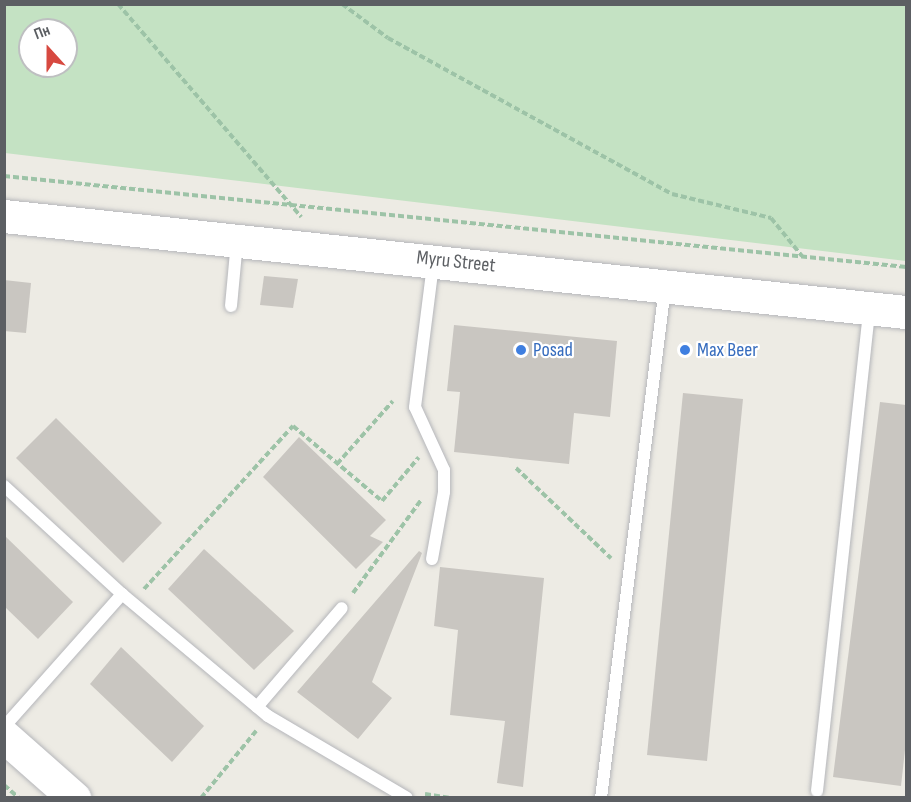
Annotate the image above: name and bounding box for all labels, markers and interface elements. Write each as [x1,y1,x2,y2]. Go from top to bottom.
north arrow [18,18,78,78]
text: Пн [31,21,53,44]
street label: Myru Street [415,246,497,278]
place label: Posad [533,338,573,362]
place label: Max Beer [697,338,758,362]
marker: Posad [514,343,528,357]
marker: Max Beer [678,343,692,357]

